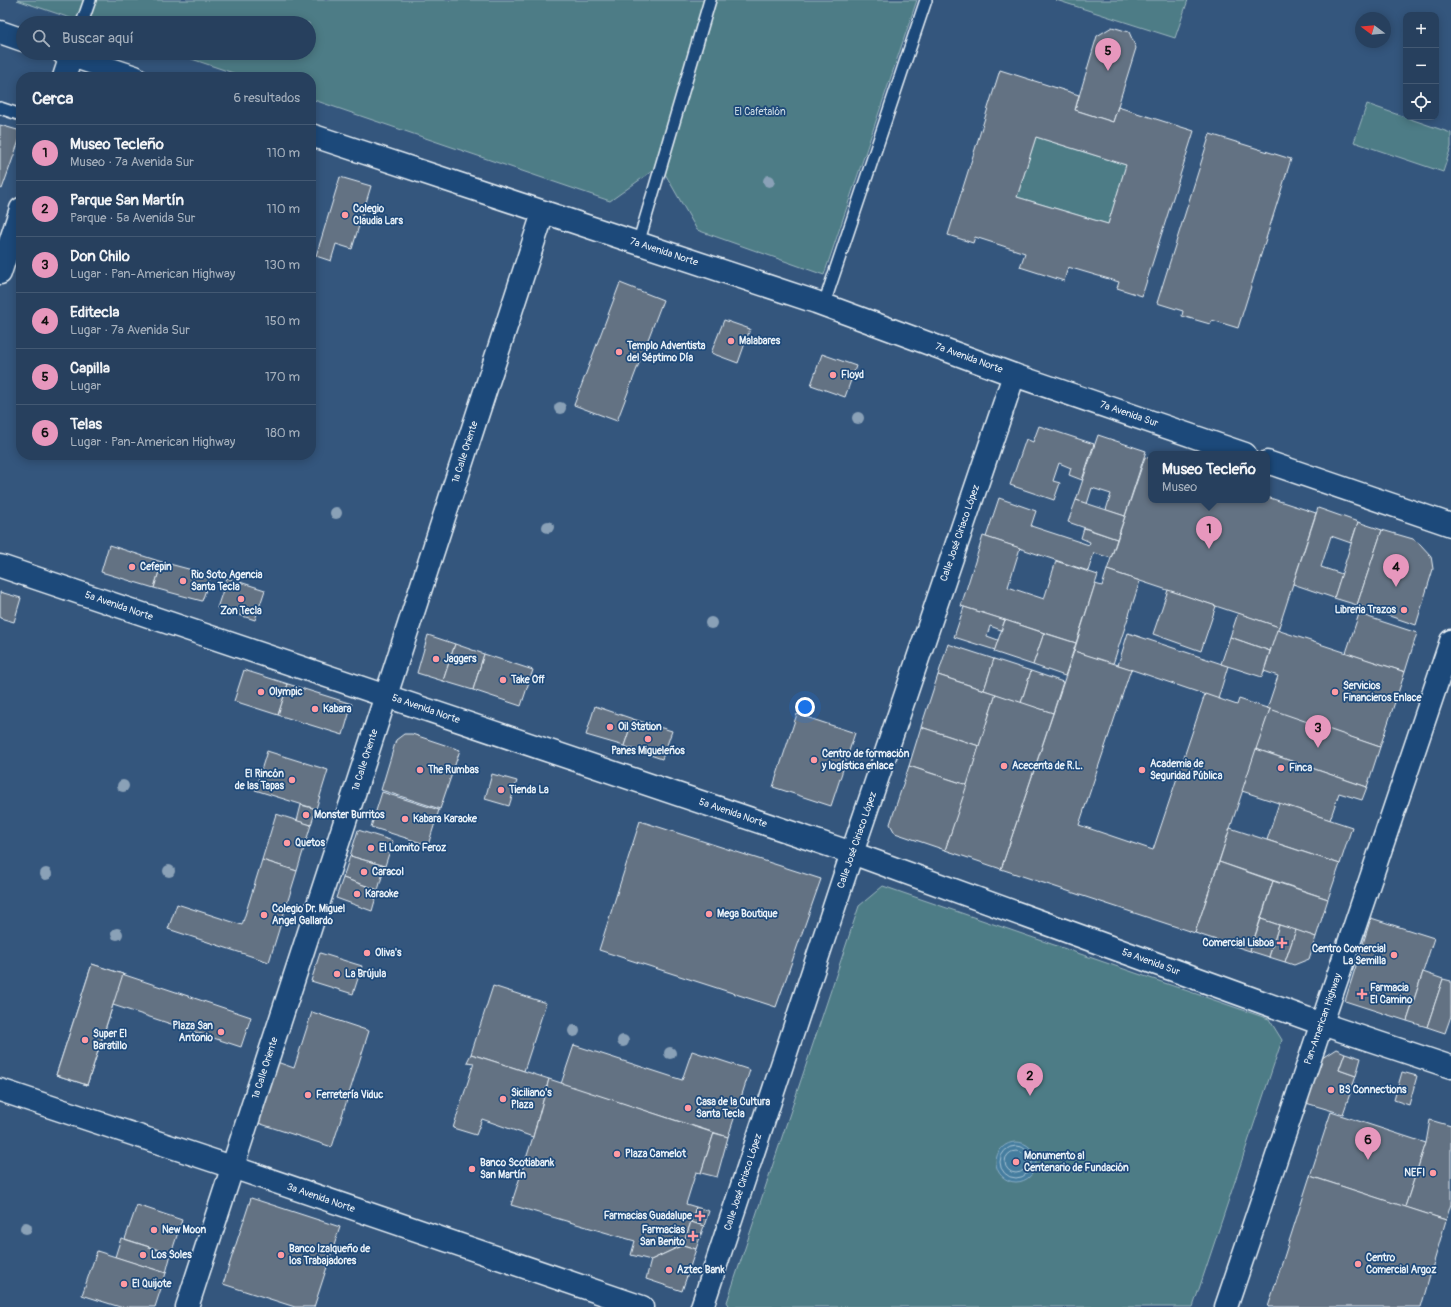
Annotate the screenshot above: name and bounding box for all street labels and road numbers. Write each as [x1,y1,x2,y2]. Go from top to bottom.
street label: 7a Avenida Norte [628,235,700,269]
street label: 7a Avenida Norte [934,340,1004,376]
street label: 7a Avenida Sur [1098,398,1160,430]
street label: 1a Calle Oriente [449,419,481,484]
street label: Calle José Ciriaco López [938,483,982,583]
street label: 5a Avenida Norte [83,589,155,623]
street label: 5a Avenida Norte [390,692,462,726]
street label: 1a Calle Oriente [349,727,381,792]
street label: Calle José Ciriaco López [835,790,879,890]
street label: 5a Avenida Norte [697,796,769,830]
street label: 5a Avenida Sur [1120,946,1182,978]
street label: Pan-American Highway [1302,971,1344,1066]
street label: 1a Calle Oriente [249,1035,281,1100]
street label: Calle José Ciriaco López [722,1132,764,1232]
street label: 3a Avenida Norte [285,1181,357,1215]

